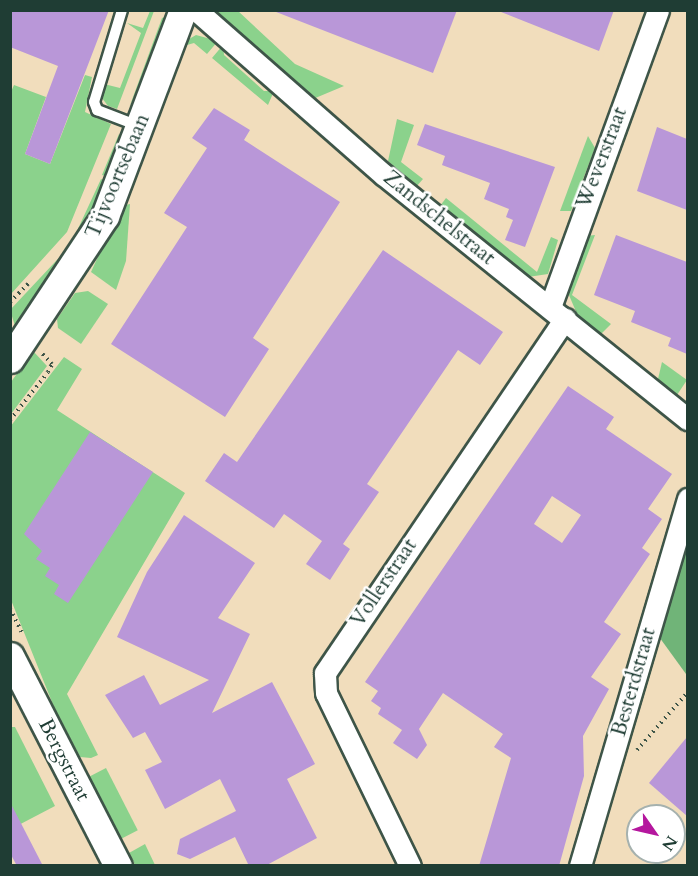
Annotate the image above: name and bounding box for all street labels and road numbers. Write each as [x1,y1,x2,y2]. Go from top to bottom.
street label: Weverstraat [571,104,633,212]
street label: Tijvoortsebaan [80,110,156,242]
street label: Zandschelstraat [378,165,500,271]
street label: Vollerstraat [345,534,423,632]
street label: Besterdstraat [606,625,662,739]
street label: Bergstraat [32,714,96,806]

